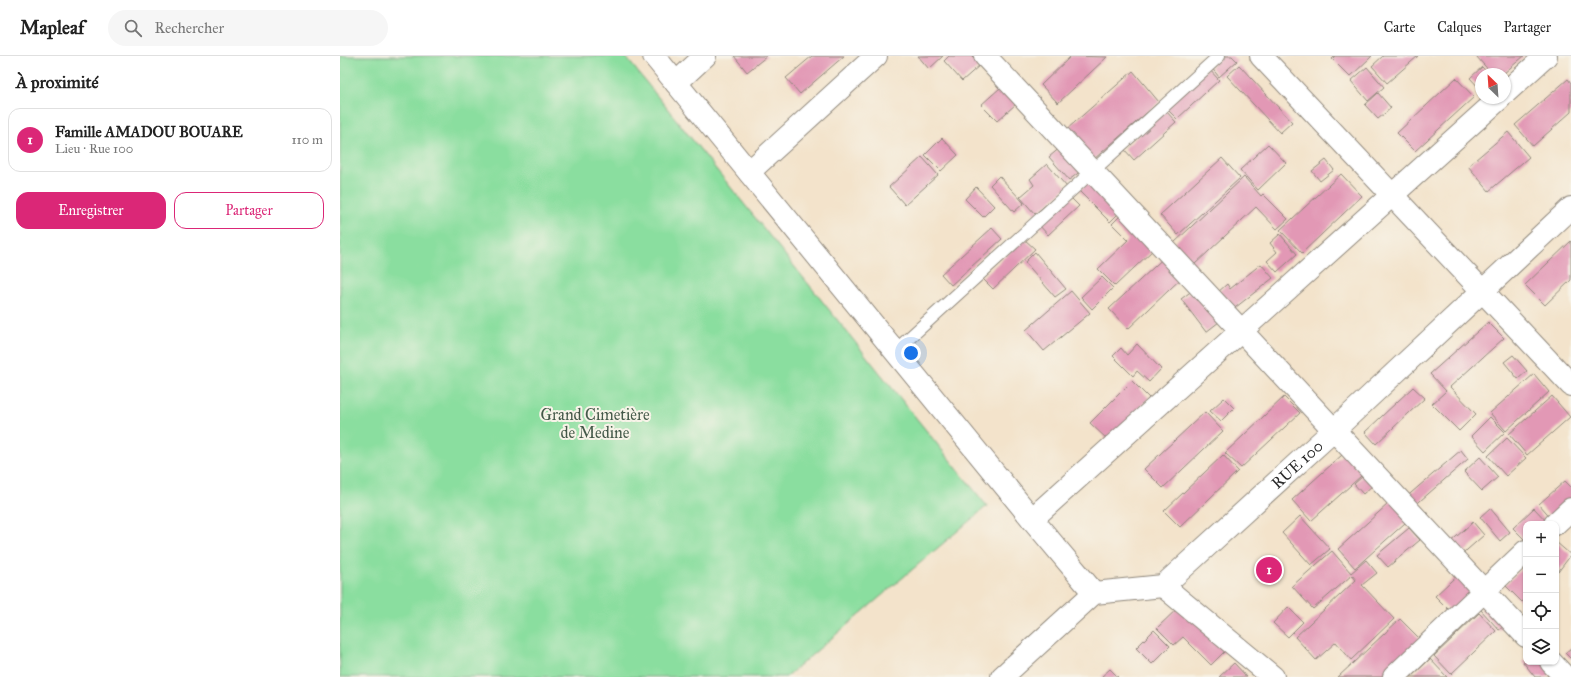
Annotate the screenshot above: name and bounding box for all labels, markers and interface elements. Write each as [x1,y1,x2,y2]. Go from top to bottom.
search box [108,10,388,46]
text: Mapleaf [20,16,84,39]
icon: search [122,17,144,39]
text: Rechercher [154,19,224,37]
text: Carte [1384,19,1415,36]
text: Calques [1437,19,1482,36]
text: Partager [1504,19,1551,36]
north arrow [1475,68,1511,104]
text: À proximité [16,72,99,93]
text: Famille AMADOU BOUARE [55,123,243,141]
text: 1 [27,132,33,148]
text: 110 m [291,132,323,148]
text: Lieu · Rue 100 [55,141,133,157]
button: Enregistrer [16,192,166,229]
button: Partager [174,192,324,229]
your location [901,343,921,363]
park label: Grand Cimetière de Medine [540,405,650,442]
street label: RUE 100 [1267,436,1327,493]
map controls [1523,521,1559,665]
button: + [1523,521,1559,557]
pin: 1 [1256,555,1282,585]
button: − [1523,557,1559,593]
button: locate [1523,593,1559,629]
button: layers [1523,629,1559,665]

